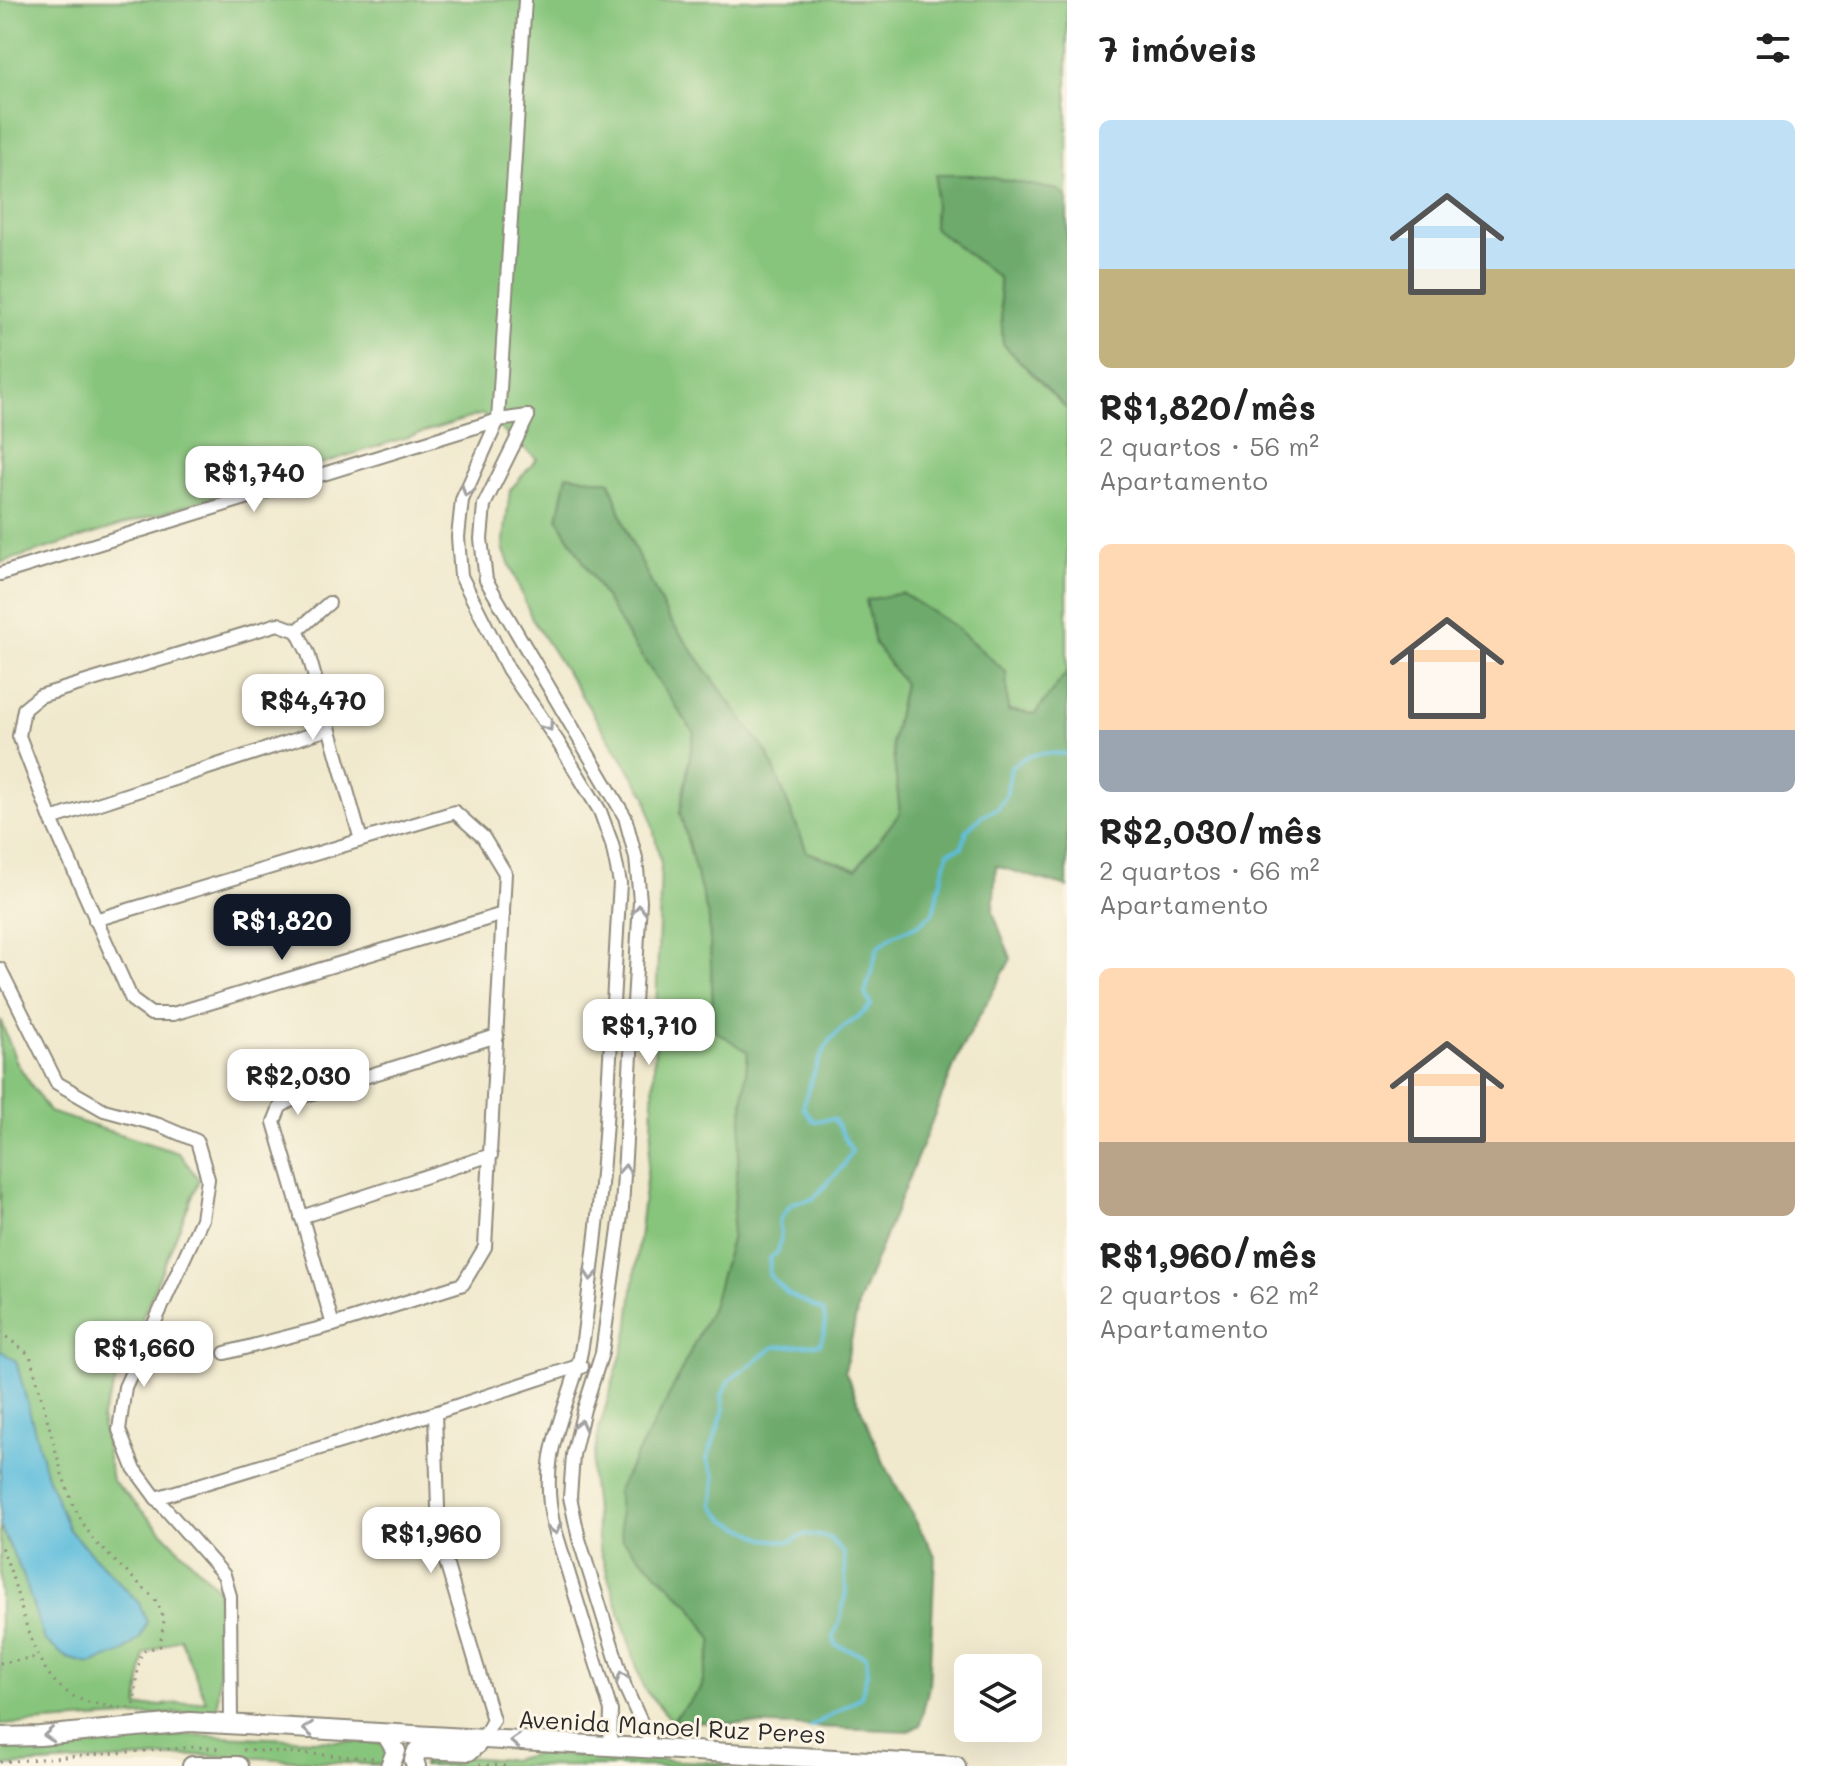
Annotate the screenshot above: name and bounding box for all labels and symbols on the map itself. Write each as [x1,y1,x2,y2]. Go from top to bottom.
pin: R$1,740 [180,446,328,514]
one-way arrow [460,483,477,497]
pin: R$4,470 [239,674,387,742]
one-way arrow [538,718,552,732]
pin: R$1,820 [208,894,356,962]
one-way arrow [630,903,648,916]
pin: R$1,710 [575,999,723,1067]
pin: R$2,030 [224,1049,372,1117]
one-way arrow [616,1163,633,1176]
one-way arrow [583,1269,600,1282]
pin: R$1,660 [70,1321,218,1389]
one-way arrow [571,1419,588,1433]
pin: R$1,960 [357,1507,505,1575]
one-way arrow [546,1522,563,1536]
one-way arrow [616,1670,632,1684]
street label: Avenida Manoel Ruz Peres [517,1702,827,1750]
one-way arrow [301,1721,314,1738]
one-way arrow [42,1726,55,1743]
one-way arrow [508,1733,521,1750]

